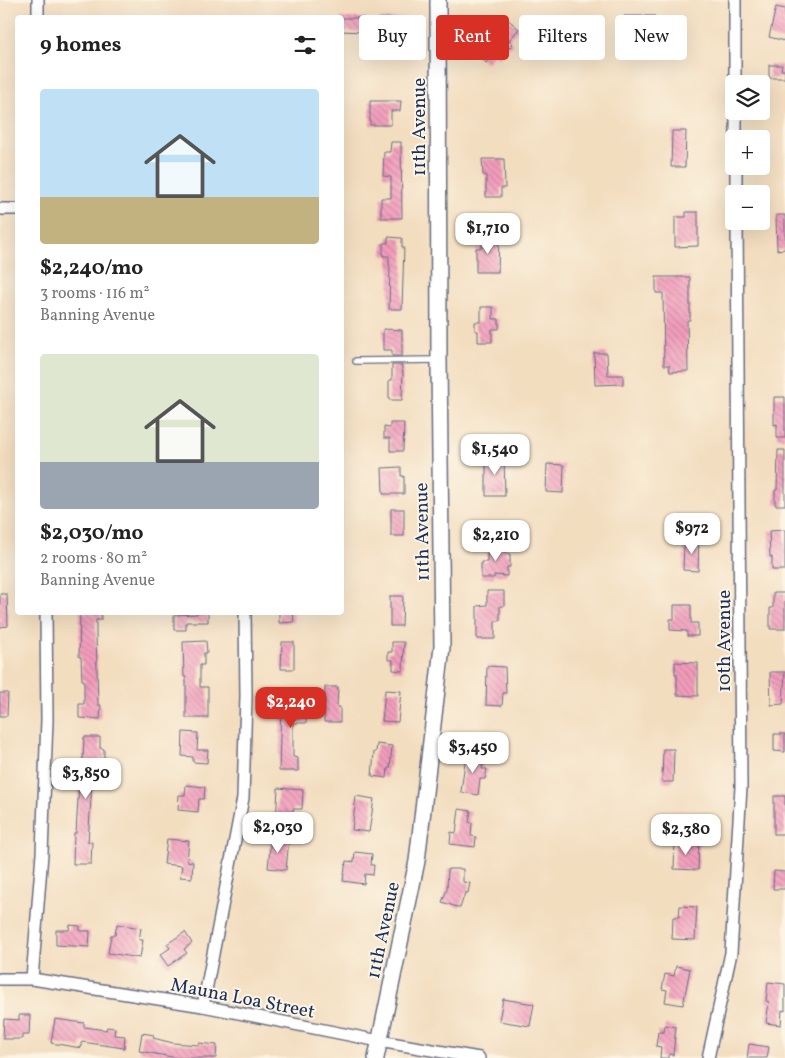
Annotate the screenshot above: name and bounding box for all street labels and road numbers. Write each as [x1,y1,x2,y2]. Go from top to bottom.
street label: 11th Avenue [407,78,433,176]
street label: 11th Avenue [409,482,437,582]
street label: 10th Avenue [712,590,738,692]
street label: 11th Avenue [361,879,407,981]
street label: Mauna Loa Street [168,972,317,1026]

